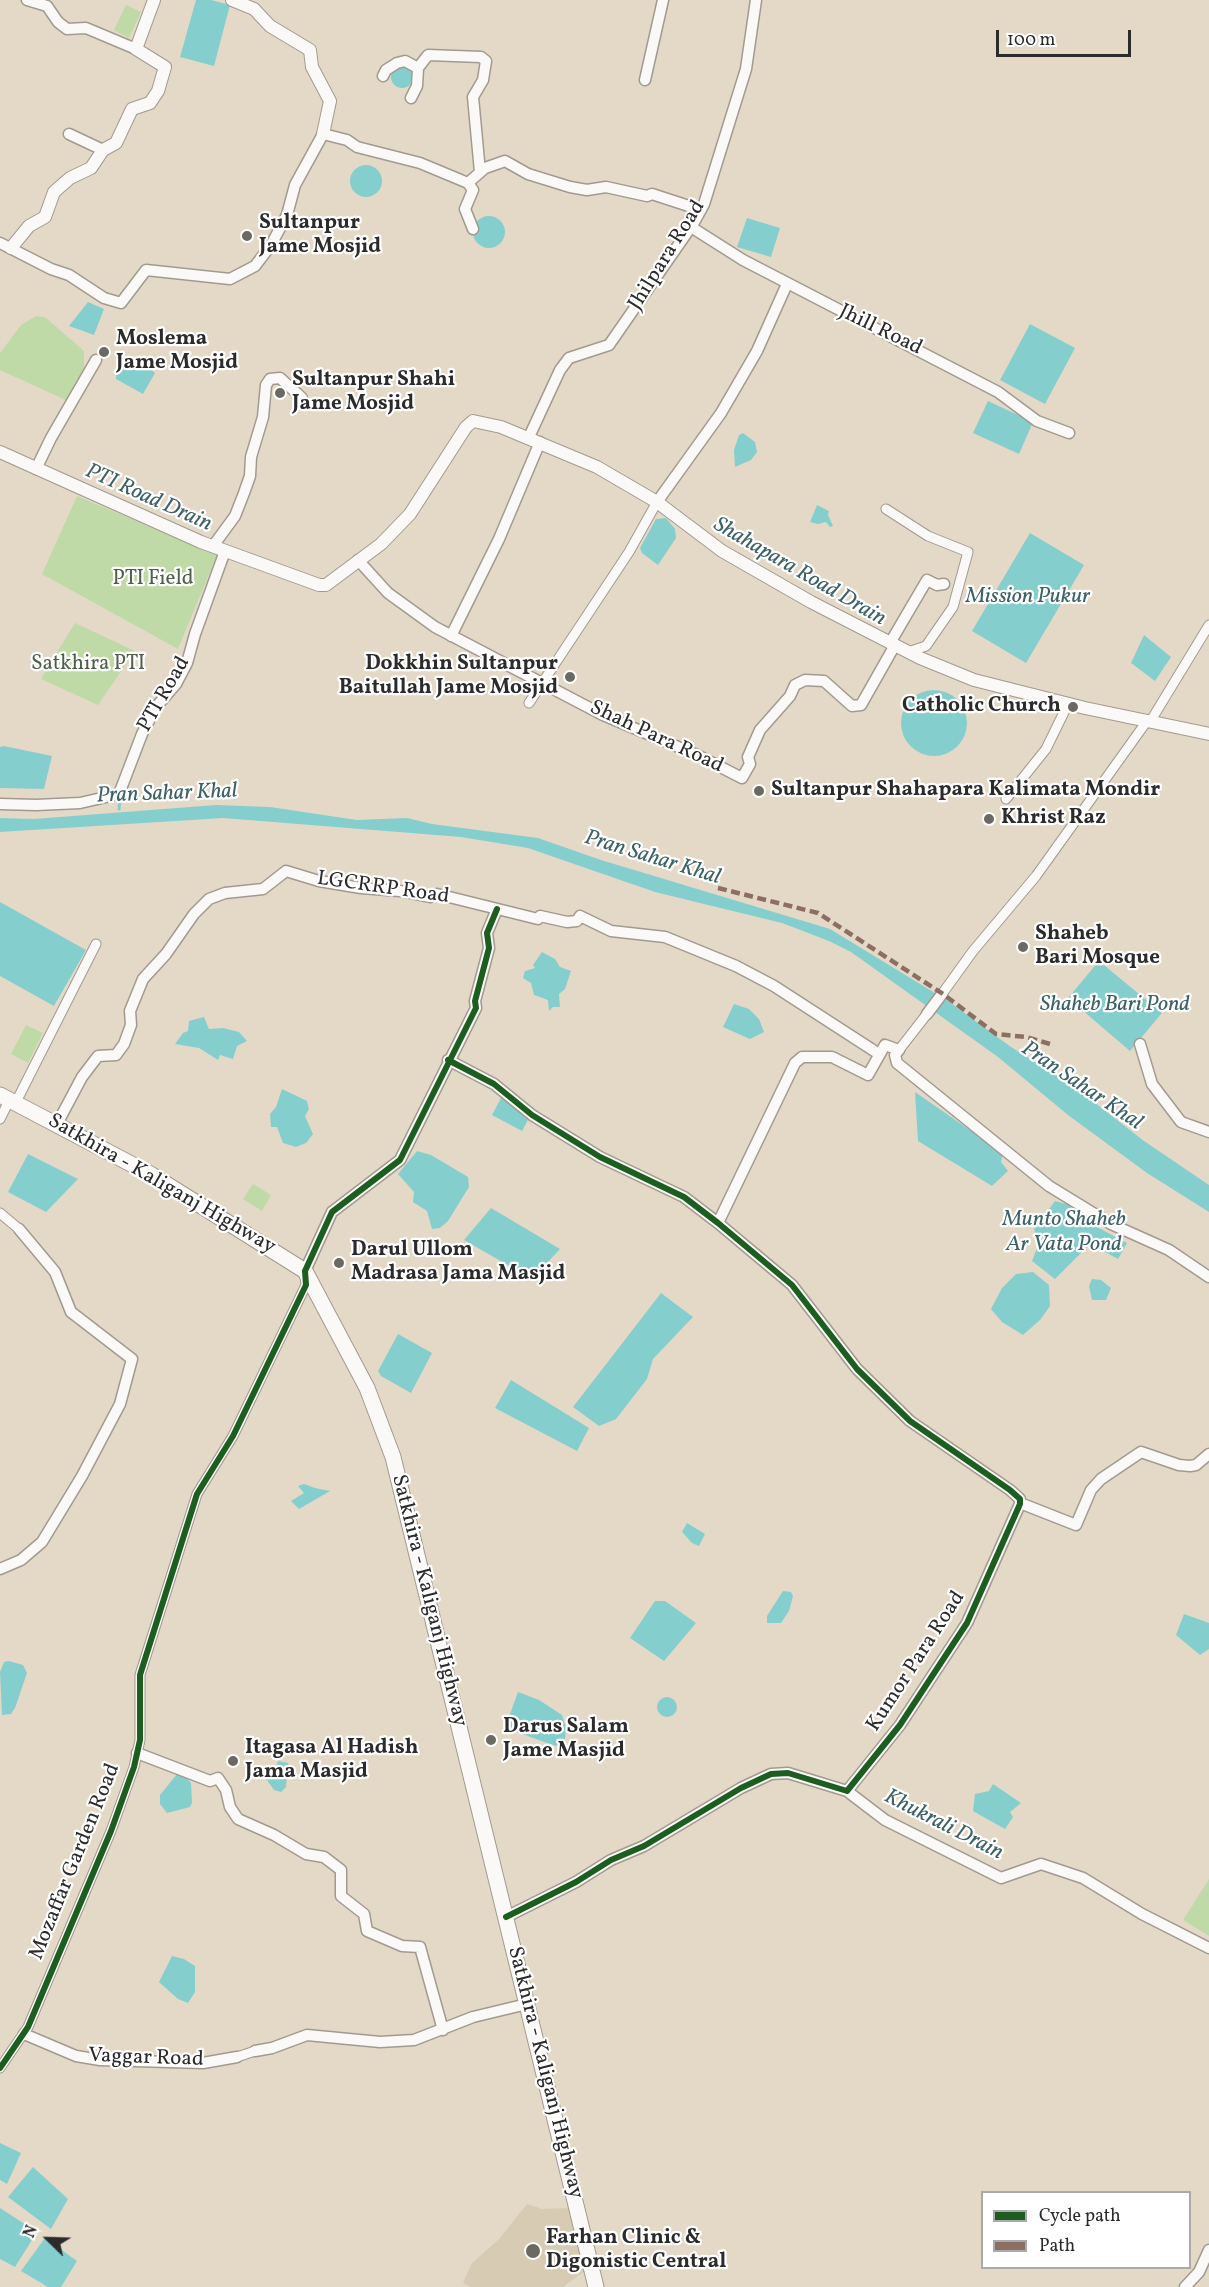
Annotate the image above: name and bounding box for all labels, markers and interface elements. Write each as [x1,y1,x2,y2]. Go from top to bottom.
scale bar [999,18,1134,56]
text: 100 m [1007,28,1056,53]
street label: Jhilpara Road [624,196,712,316]
place label: Sultanpur Jame Mosjid [259,211,381,261]
marker: Sultanpur Jame Mosjid [240,229,254,243]
street label: Jhill Road [834,300,926,362]
place label: Moslema Jame Mosjid [116,327,238,377]
marker: Moslema Jame Mosjid [97,345,111,359]
place label: Sultanpur Shahi Jame Mosjid [292,368,455,418]
marker: Sultanpur Shahi Jame Mosjid [273,386,287,400]
water label: PTI Road Drain [81,459,215,539]
water label: Shahapara Road Drain [708,513,890,633]
park label: PTI Field [112,567,194,593]
water label: Mission Pukur [966,585,1090,611]
park label: Satkhira PTI [31,652,145,678]
place label: Dokkhin Sultanpur Baitullah Jame Mosjid [339,652,558,702]
street label: PTI Road [133,653,197,737]
marker: Dokkhin Sultanpur Baitullah Jame Mosjid [563,670,577,684]
place label: Catholic Church [902,694,1061,720]
street label: Shah Para Road [585,696,727,780]
marker: Catholic Church [1066,700,1080,714]
place label: Sultanpur Shahapara Kalimata Mondir [771,778,1160,804]
water label: Pran Sahar Khal [96,779,238,811]
marker: Sultanpur Shahapara Kalimata Mondir [752,784,766,798]
place label: Khrist Raz [1001,806,1106,832]
marker: Khrist Raz [982,812,996,826]
water label: Pran Sahar Khal [581,826,723,892]
street label: LGCRRP Road [315,867,451,911]
place label: Shaheb Bari Mosque [1035,922,1160,972]
marker: Shaheb Bari Mosque [1016,940,1030,954]
water label: Shaheb Bari Pond [1040,993,1190,1019]
water label: Pran Sahar Khal [1015,1037,1147,1137]
street label: Satkhira - Kaliganj Highway [43,1109,279,1261]
water label: Munto Shaheb Ar Vata Pond [1003,1208,1125,1260]
place label: Darul Ullom Madrasa Jama Masjid [351,1238,565,1288]
marker: Darul Ullom Madrasa Jama Masjid [332,1256,346,1270]
street label: Satkhira - Kaliganj Highway [384,1472,472,1730]
street label: Kumor Para Road [862,1587,972,1737]
place label: Darus Salam Jame Masjid [503,1715,629,1765]
marker: Darus Salam Jame Masjid [484,1733,498,1747]
place label: Itagasa Al Hadish Jama Masjid [245,1736,418,1786]
marker: Itagasa Al Hadish Jama Masjid [226,1754,240,1768]
street label: Mozaffar Garden Road [25,1760,127,1964]
water label: Khukrali Drain [879,1785,1007,1867]
street label: Satkhira - Kaliganj Highway [500,1944,588,2202]
street label: Vaggar Road [88,2044,204,2074]
legend [981,2191,1191,2269]
text: Cycle path [1039,2204,1121,2229]
north arrow [18,2209,78,2269]
text: N [19,2222,44,2242]
place label: Farhan Clinic & Digonistic Central [546,2226,726,2276]
text: Path [1039,2234,1075,2259]
marker: Farhan Clinic & Digonistic Central [524,2242,542,2260]

